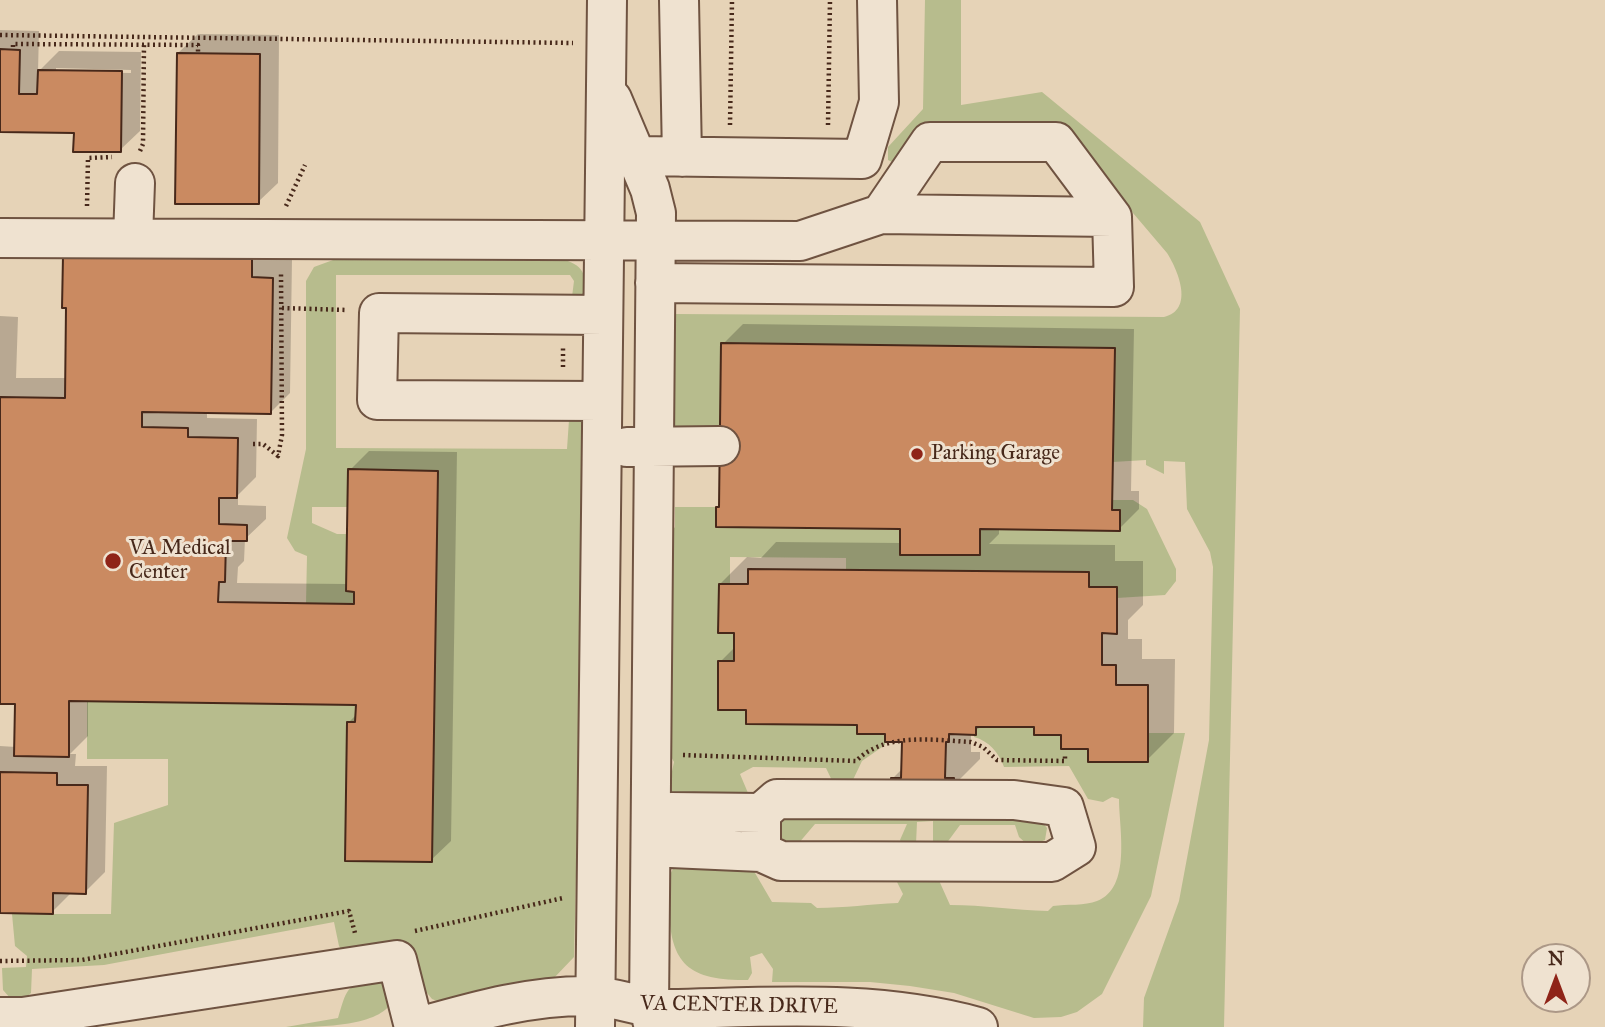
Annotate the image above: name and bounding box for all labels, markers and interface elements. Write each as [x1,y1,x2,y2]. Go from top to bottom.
place label: Parking Garage [931,441,1060,467]
marker: Parking Garage [909,446,925,462]
place label: VA Medical Center [129,536,231,586]
marker: VA Medical Center [103,551,123,571]
north arrow [1521,943,1591,1013]
text: N [1548,947,1564,970]
street label: VA CENTER DRIVE [640,992,838,1020]

